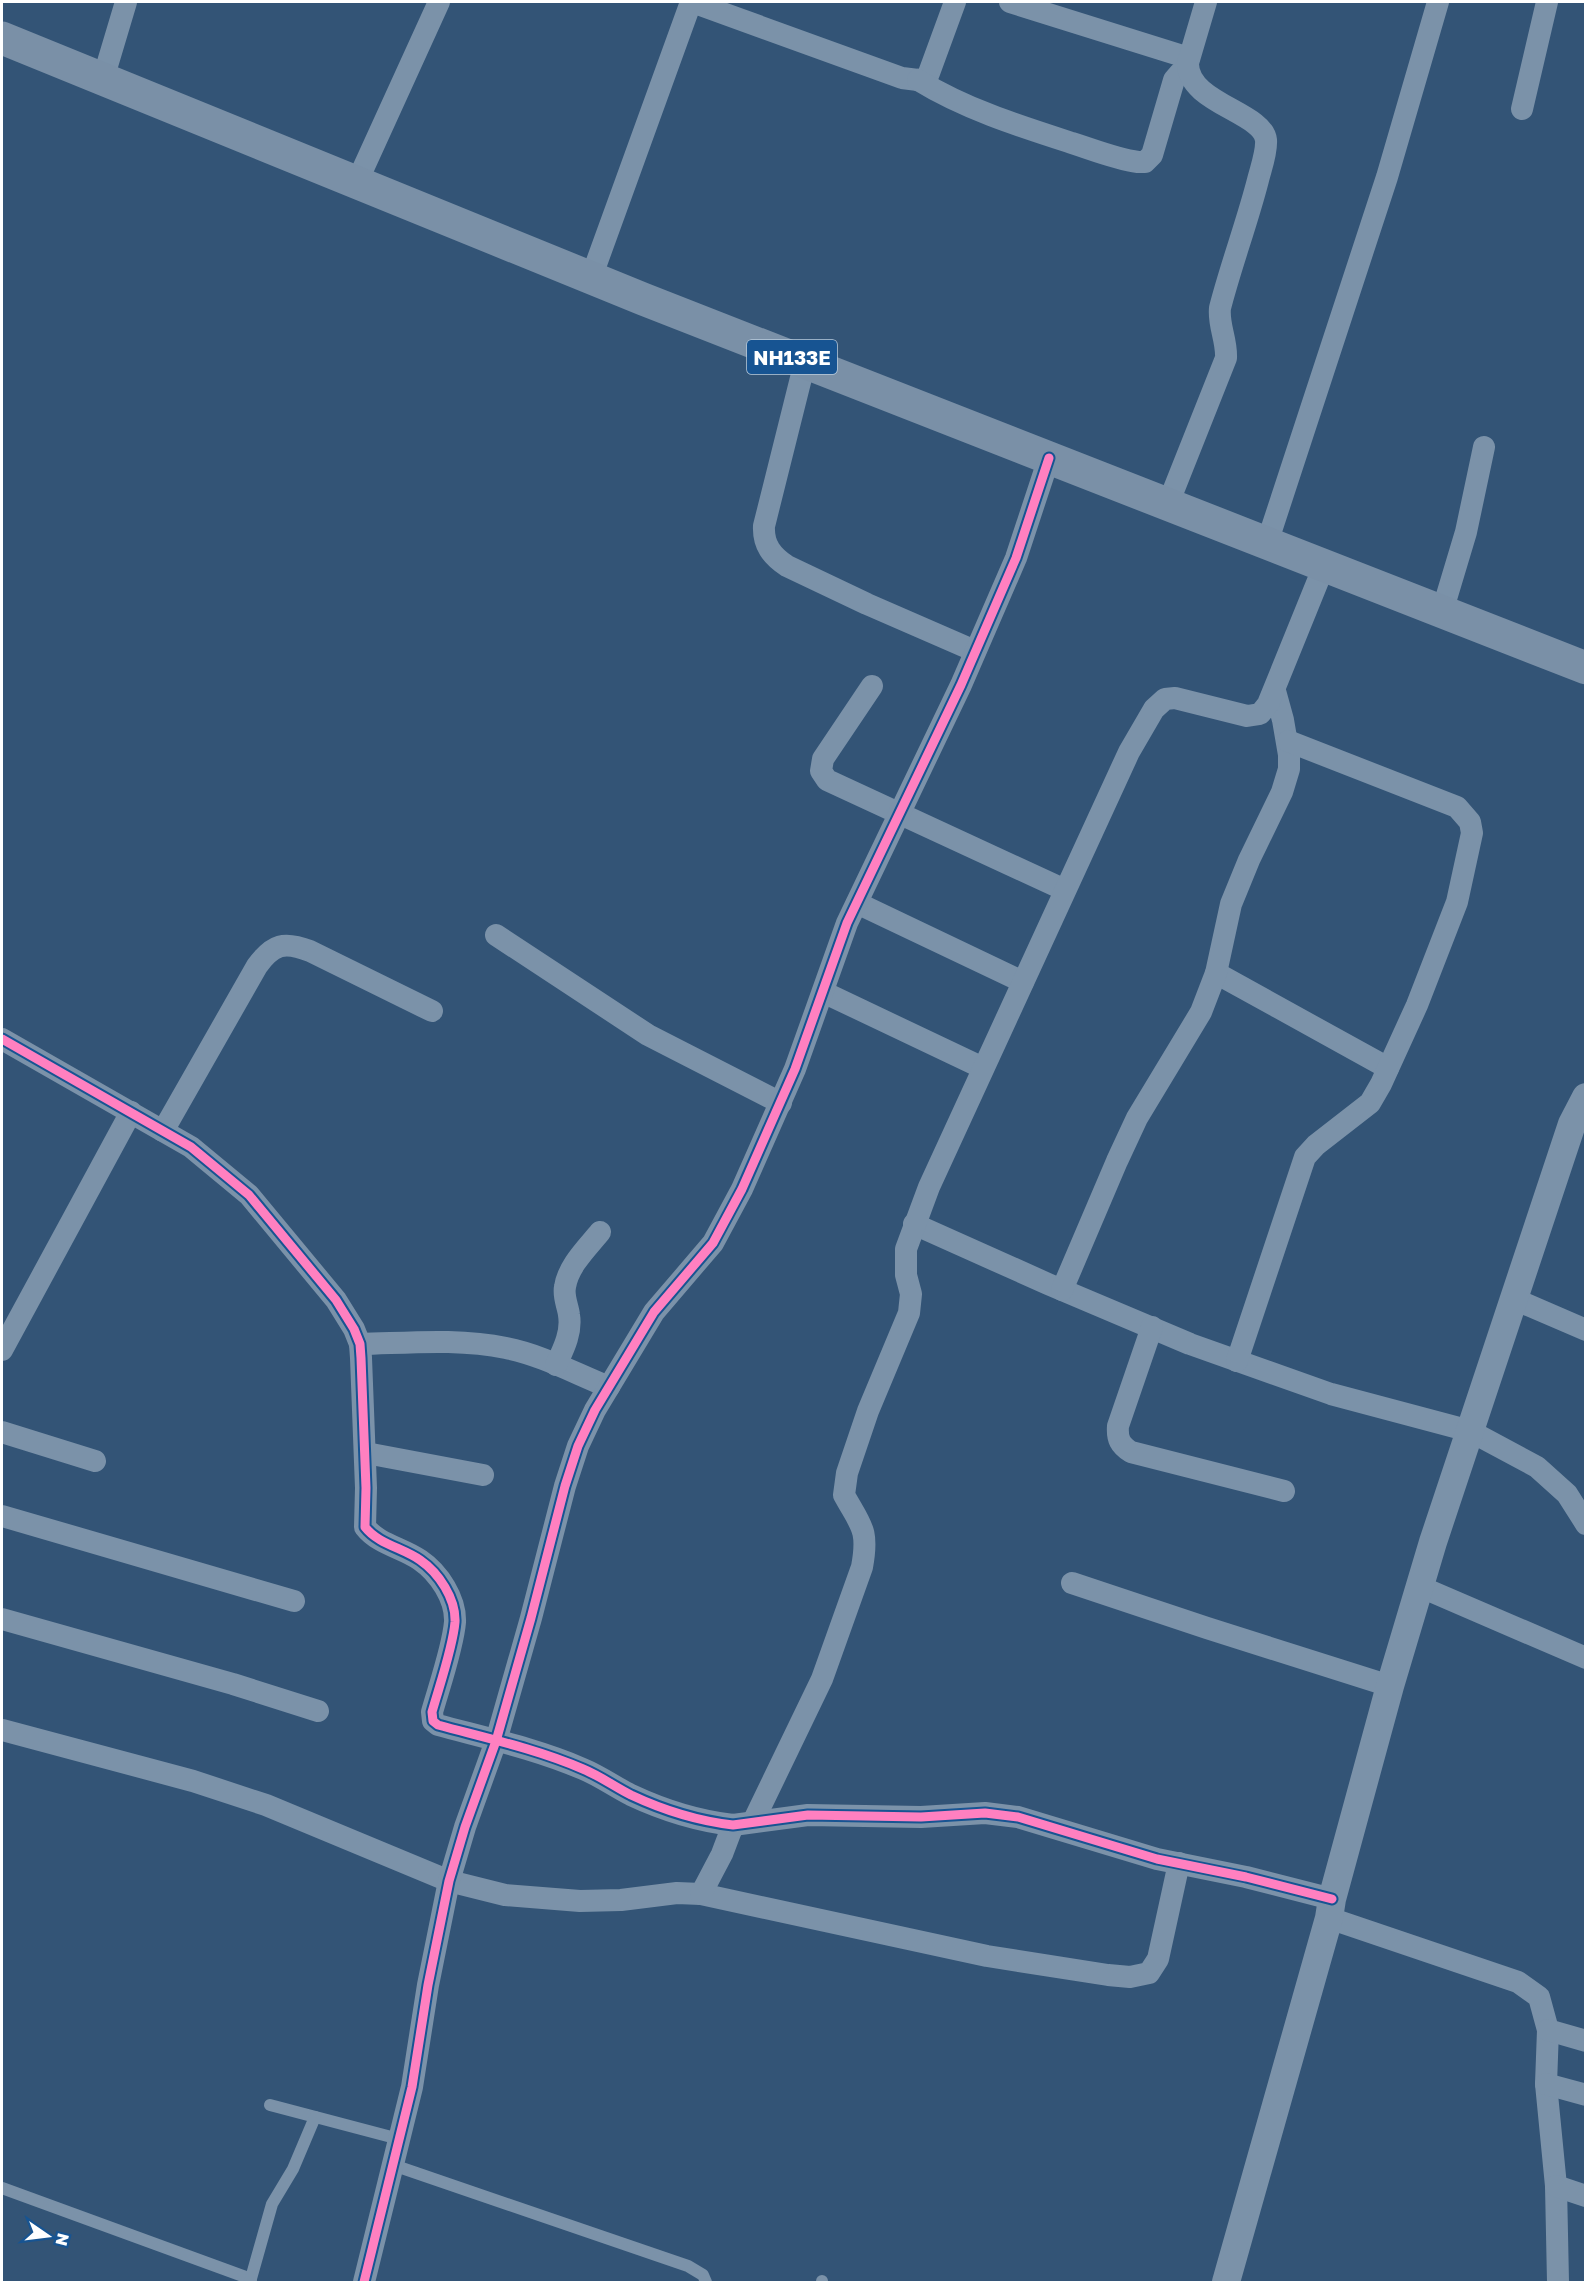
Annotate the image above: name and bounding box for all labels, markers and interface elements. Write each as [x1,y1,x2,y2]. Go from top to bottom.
road number: NH133E [747,340,837,374]
north arrow [18,2206,78,2266]
text: N [51,2231,74,2248]

